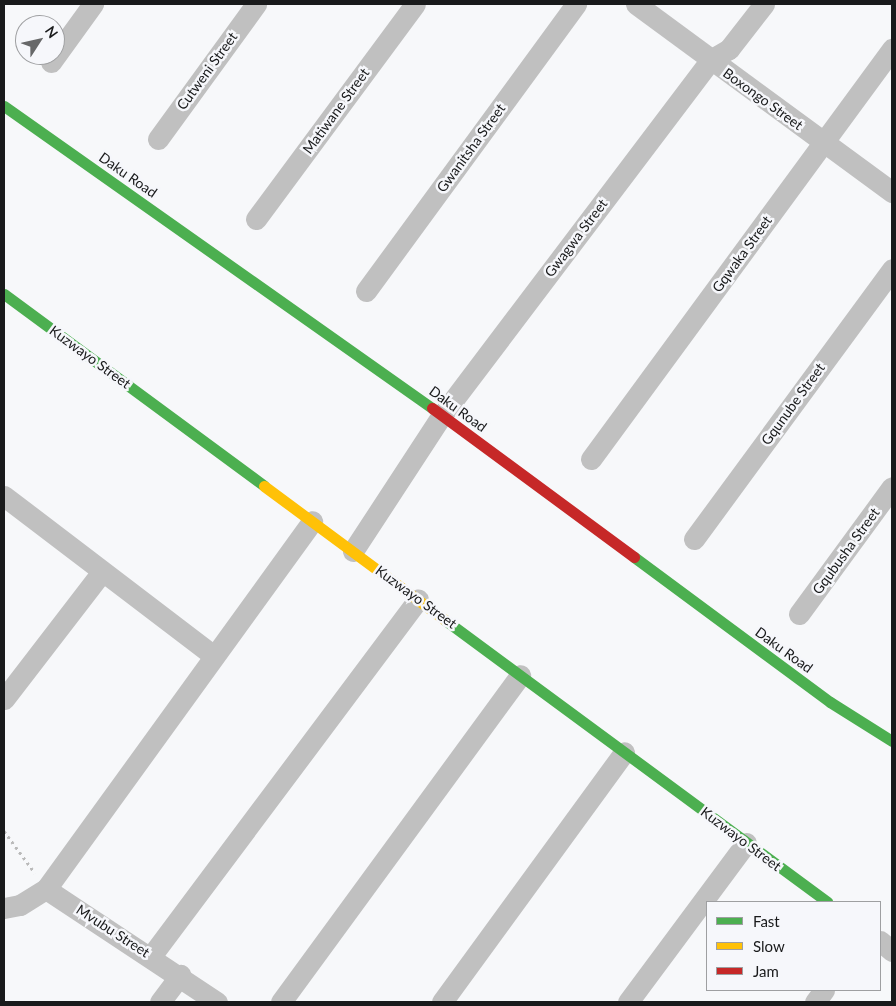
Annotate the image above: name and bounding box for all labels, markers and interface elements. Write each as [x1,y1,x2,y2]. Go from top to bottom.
north arrow [15,15,65,65]
text: N [42,22,62,41]
street label: Cutweni Street [173,29,241,113]
street label: Boxongo Street [720,64,806,134]
street label: Matiwane Street [299,65,373,157]
street label: Gwanitsha Street [433,100,509,196]
street label: Daku Road [96,149,160,201]
street label: Gwagwa Street [541,196,611,280]
street label: Gqwaka Street [709,213,775,295]
street label: Kuzwayo Street [46,322,134,392]
street label: Gqunube Street [758,360,828,448]
street label: Daku Road [426,383,490,435]
street label: Gqubusha Street [809,505,883,597]
street label: Kuzwayo Street [372,562,460,632]
street label: Daku Road [752,624,816,676]
street label: Kuzwayo Street [698,803,784,875]
street label: Mvubu Street [73,901,153,961]
legend [706,901,881,991]
text: Fast [753,912,780,930]
text: Slow [753,937,785,955]
text: Jam [753,962,779,980]

